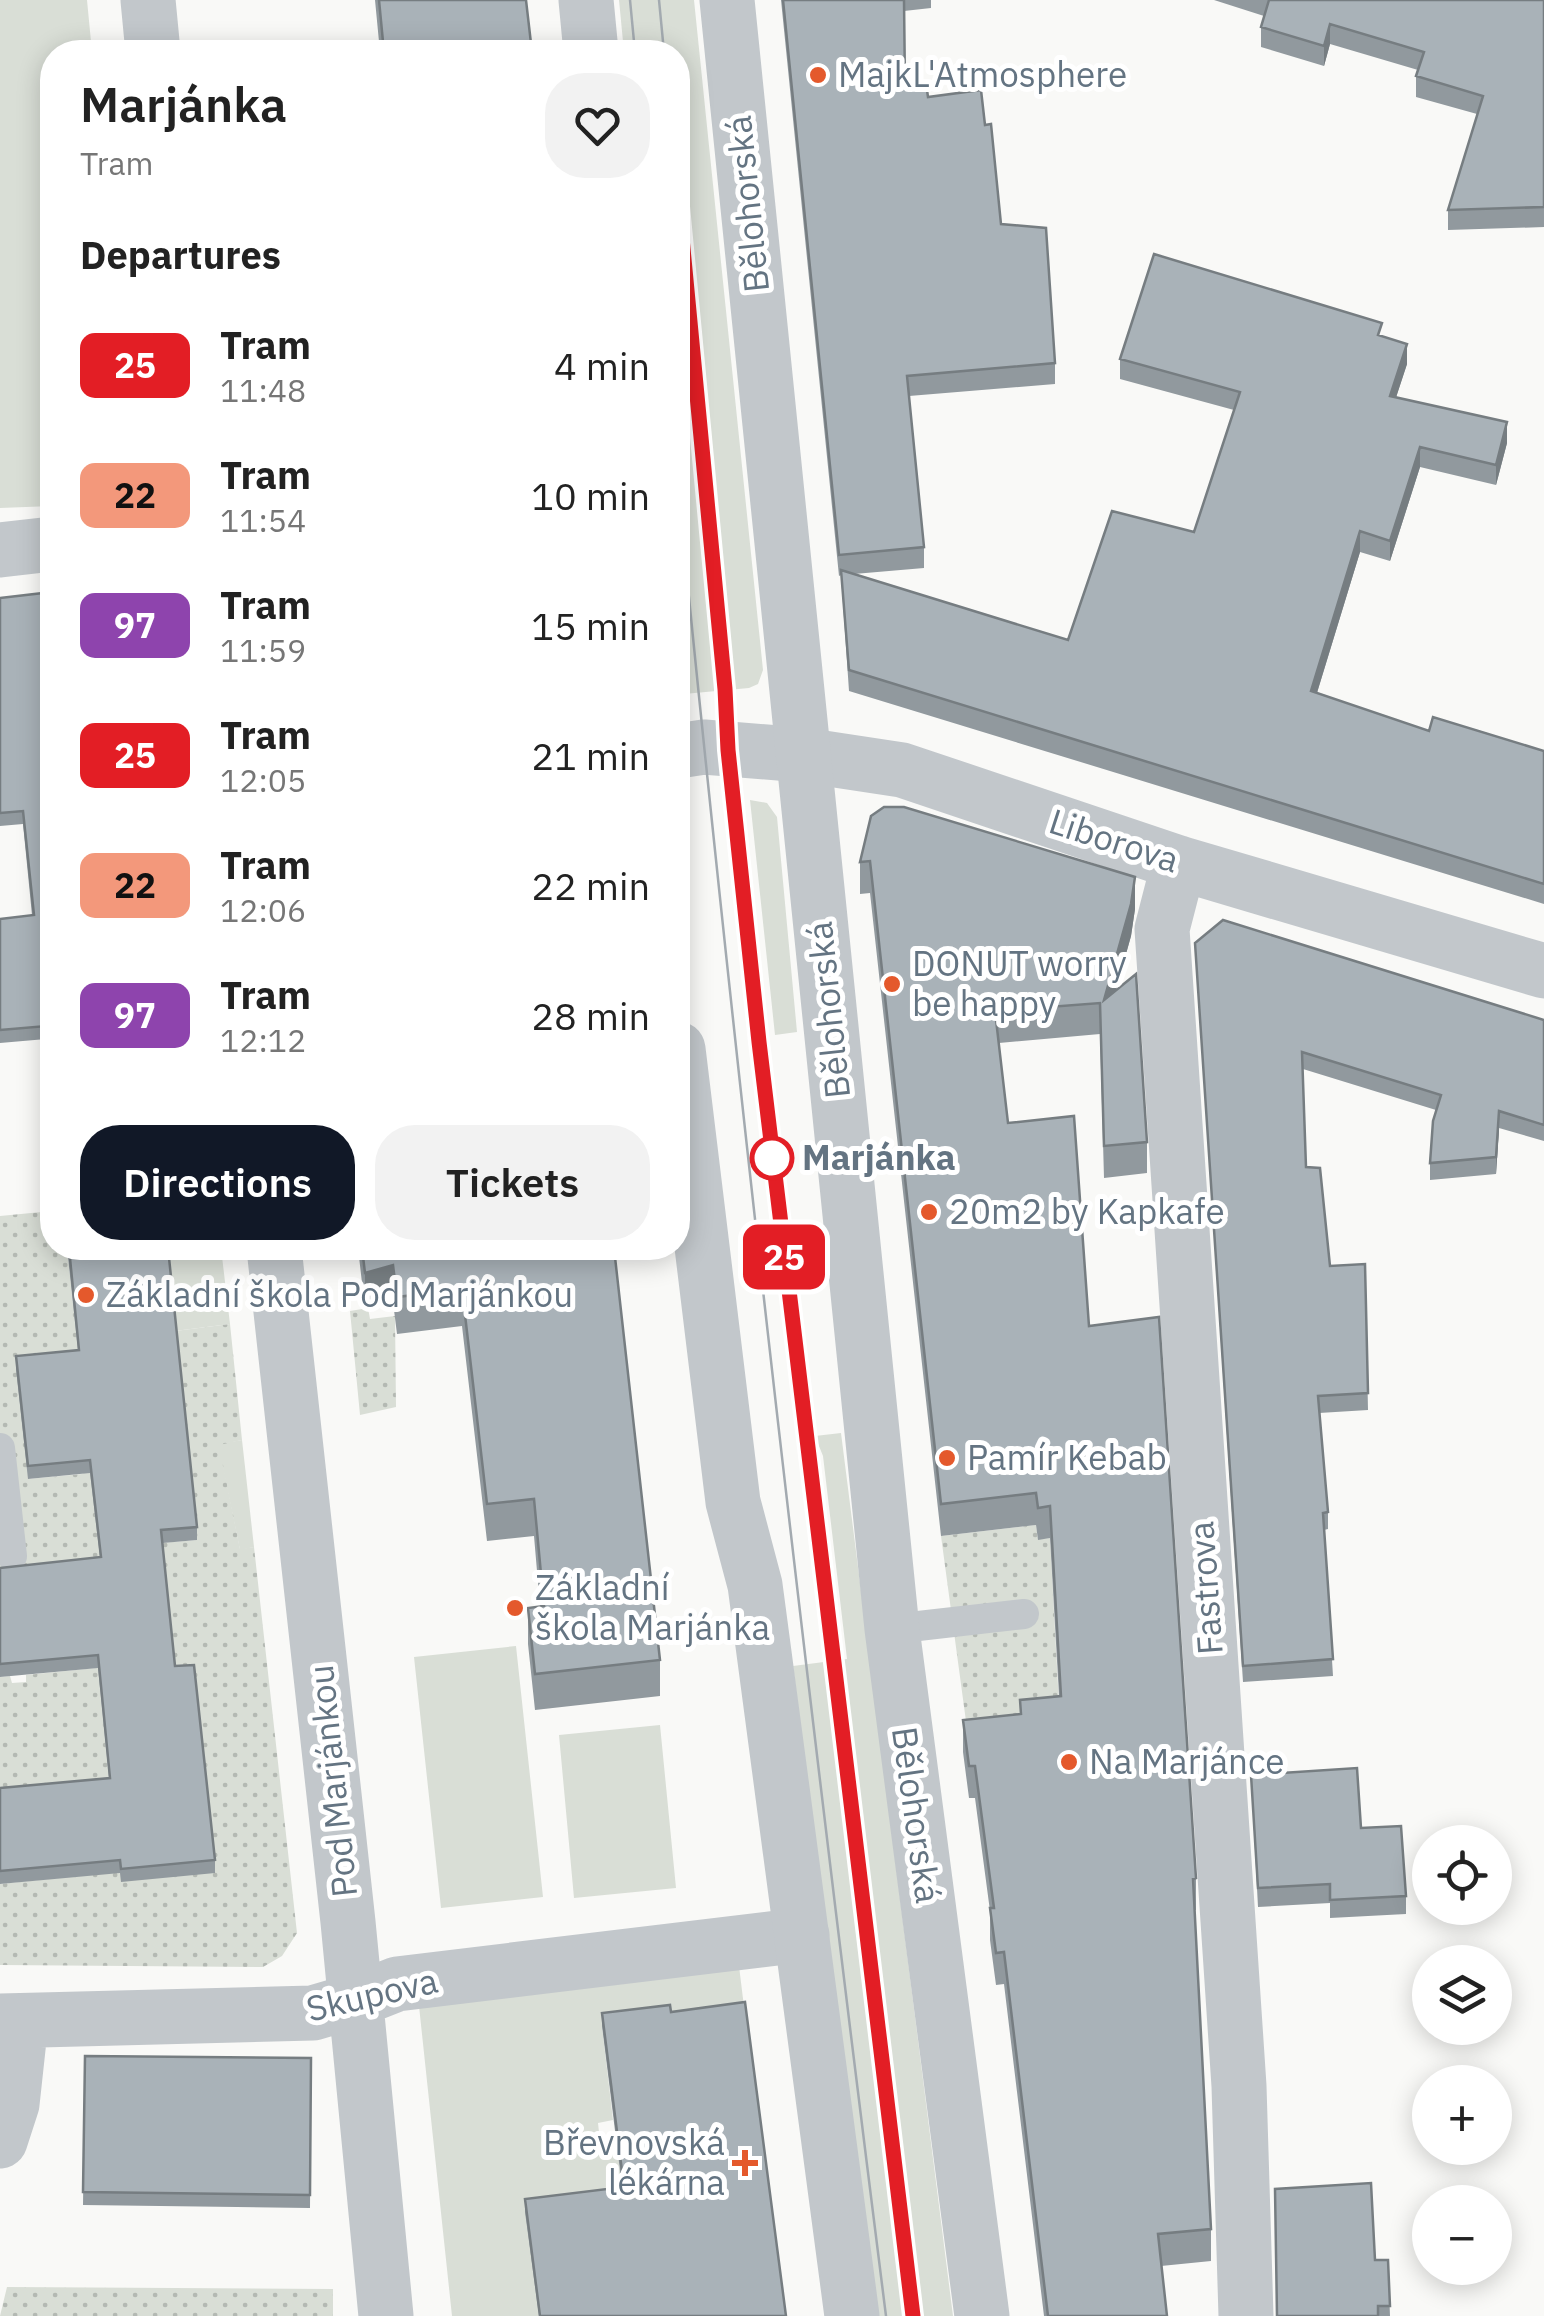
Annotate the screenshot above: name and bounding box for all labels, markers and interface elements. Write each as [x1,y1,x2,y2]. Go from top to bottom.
place label: MajkL'Atmosphere [838,51,1127,97]
marker: MajkL'Atmosphere [807,64,829,86]
text: Marjánka [80,73,287,135]
button: heart [545,73,650,178]
street label: Bělohorská [715,113,779,295]
text: Tram [80,142,154,184]
text: Departures [80,230,281,279]
text: Tram [220,320,311,369]
text: 4 min [554,341,650,390]
text: 25 [114,342,156,388]
text: 11:48 [220,369,306,411]
text: Tram [220,450,311,499]
text: 10 min [531,471,650,520]
text: 22 [114,472,156,518]
text: 11:54 [220,499,306,541]
text: Tram [220,580,311,629]
text: 15 min [531,601,650,650]
text: 97 [114,602,156,648]
text: 11:59 [220,629,306,671]
text: Tram [220,710,311,759]
text: 21 min [531,731,650,780]
text: 25 [114,732,156,778]
text: 12:05 [220,759,306,801]
street label: Liborova [1044,798,1185,883]
text: Tram [220,840,311,889]
text: 22 min [531,861,650,910]
text: 22 [114,862,156,908]
text: 12:06 [220,889,306,931]
street label: Bělohorská [796,919,860,1101]
place label: DONUT worry be happy [912,940,1127,1026]
text: Tram [220,970,311,1019]
marker: DONUT worry be happy [881,973,903,995]
text: 28 min [531,991,650,1040]
text: 97 [114,992,156,1038]
text: 12:12 [220,1019,306,1061]
button: Directions [80,1125,355,1240]
button: Tickets [375,1125,650,1240]
place label: Marjánka [802,1134,956,1180]
marker: Marjánka [751,1137,793,1179]
place label: 20m2 by Kapkafe [949,1188,1225,1234]
marker: 20m2 by Kapkafe [918,1201,940,1223]
line badge: 25 [739,1224,829,1290]
text: 25 [763,1234,805,1280]
place label: Základní škola Pod Marjánkou [106,1271,573,1317]
marker: Základní škola Pod Marjánkou [75,1284,97,1306]
place label: Pamír Kebab [967,1434,1167,1480]
marker: Pamír Kebab [936,1447,958,1469]
street label: Fastrova [1177,1520,1233,1656]
place label: Základní škola Marjánka [535,1564,770,1650]
marker: Základní škola Marjánka [504,1597,526,1619]
street label: Pod Marjánkou [297,1663,367,1900]
street label: Bělohorská [882,1724,952,1906]
place label: Na Marjánce [1089,1738,1285,1784]
marker: Na Marjánce [1058,1751,1080,1773]
map controls [1412,1825,1512,2285]
button: locate [1412,1825,1512,1925]
button: layers [1412,1945,1512,2045]
street label: Skupova [302,1957,442,2031]
button: + [1412,2065,1512,2165]
place label: Břevnovská lékárna [543,2119,725,2205]
marker: Břevnovská lékárna [734,2152,756,2174]
button: − [1412,2185,1512,2285]

